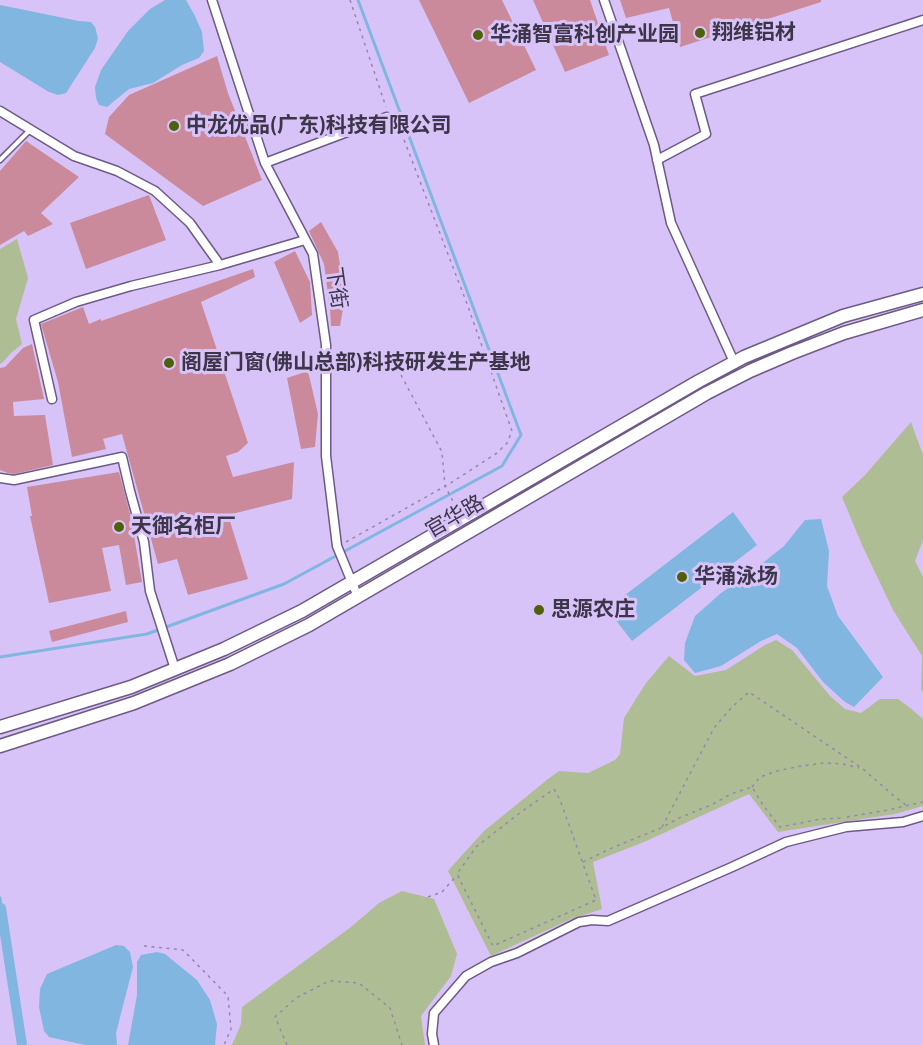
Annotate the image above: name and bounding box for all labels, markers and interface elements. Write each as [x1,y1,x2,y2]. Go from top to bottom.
place label: 翔维铝材 [712,20,796,46]
place label: 华涌智富科创产业园 [490,22,679,48]
marker: 翔维铝材 [693,26,707,40]
marker: 华涌智富科创产业园 [471,28,485,42]
place label: 中龙优品(广东)科技有限公司 [186,113,452,139]
marker: 中龙优品(广东)科技有限公司 [167,119,181,133]
street label: 下街 [321,265,351,311]
place label: 阁屋门窗(佛山总部)科技研发生产基地 [181,350,531,376]
marker: 阁屋门窗(佛山总部)科技研发生产基地 [162,356,176,370]
street label: 官华路 [421,490,489,544]
place label: 天御名柜厂 [131,514,236,540]
marker: 天御名柜厂 [112,520,126,534]
place label: 华涌泳场 [694,564,778,590]
marker: 华涌泳场 [675,570,689,584]
place label: 思源农庄 [551,597,635,623]
marker: 思源农庄 [532,603,546,617]

